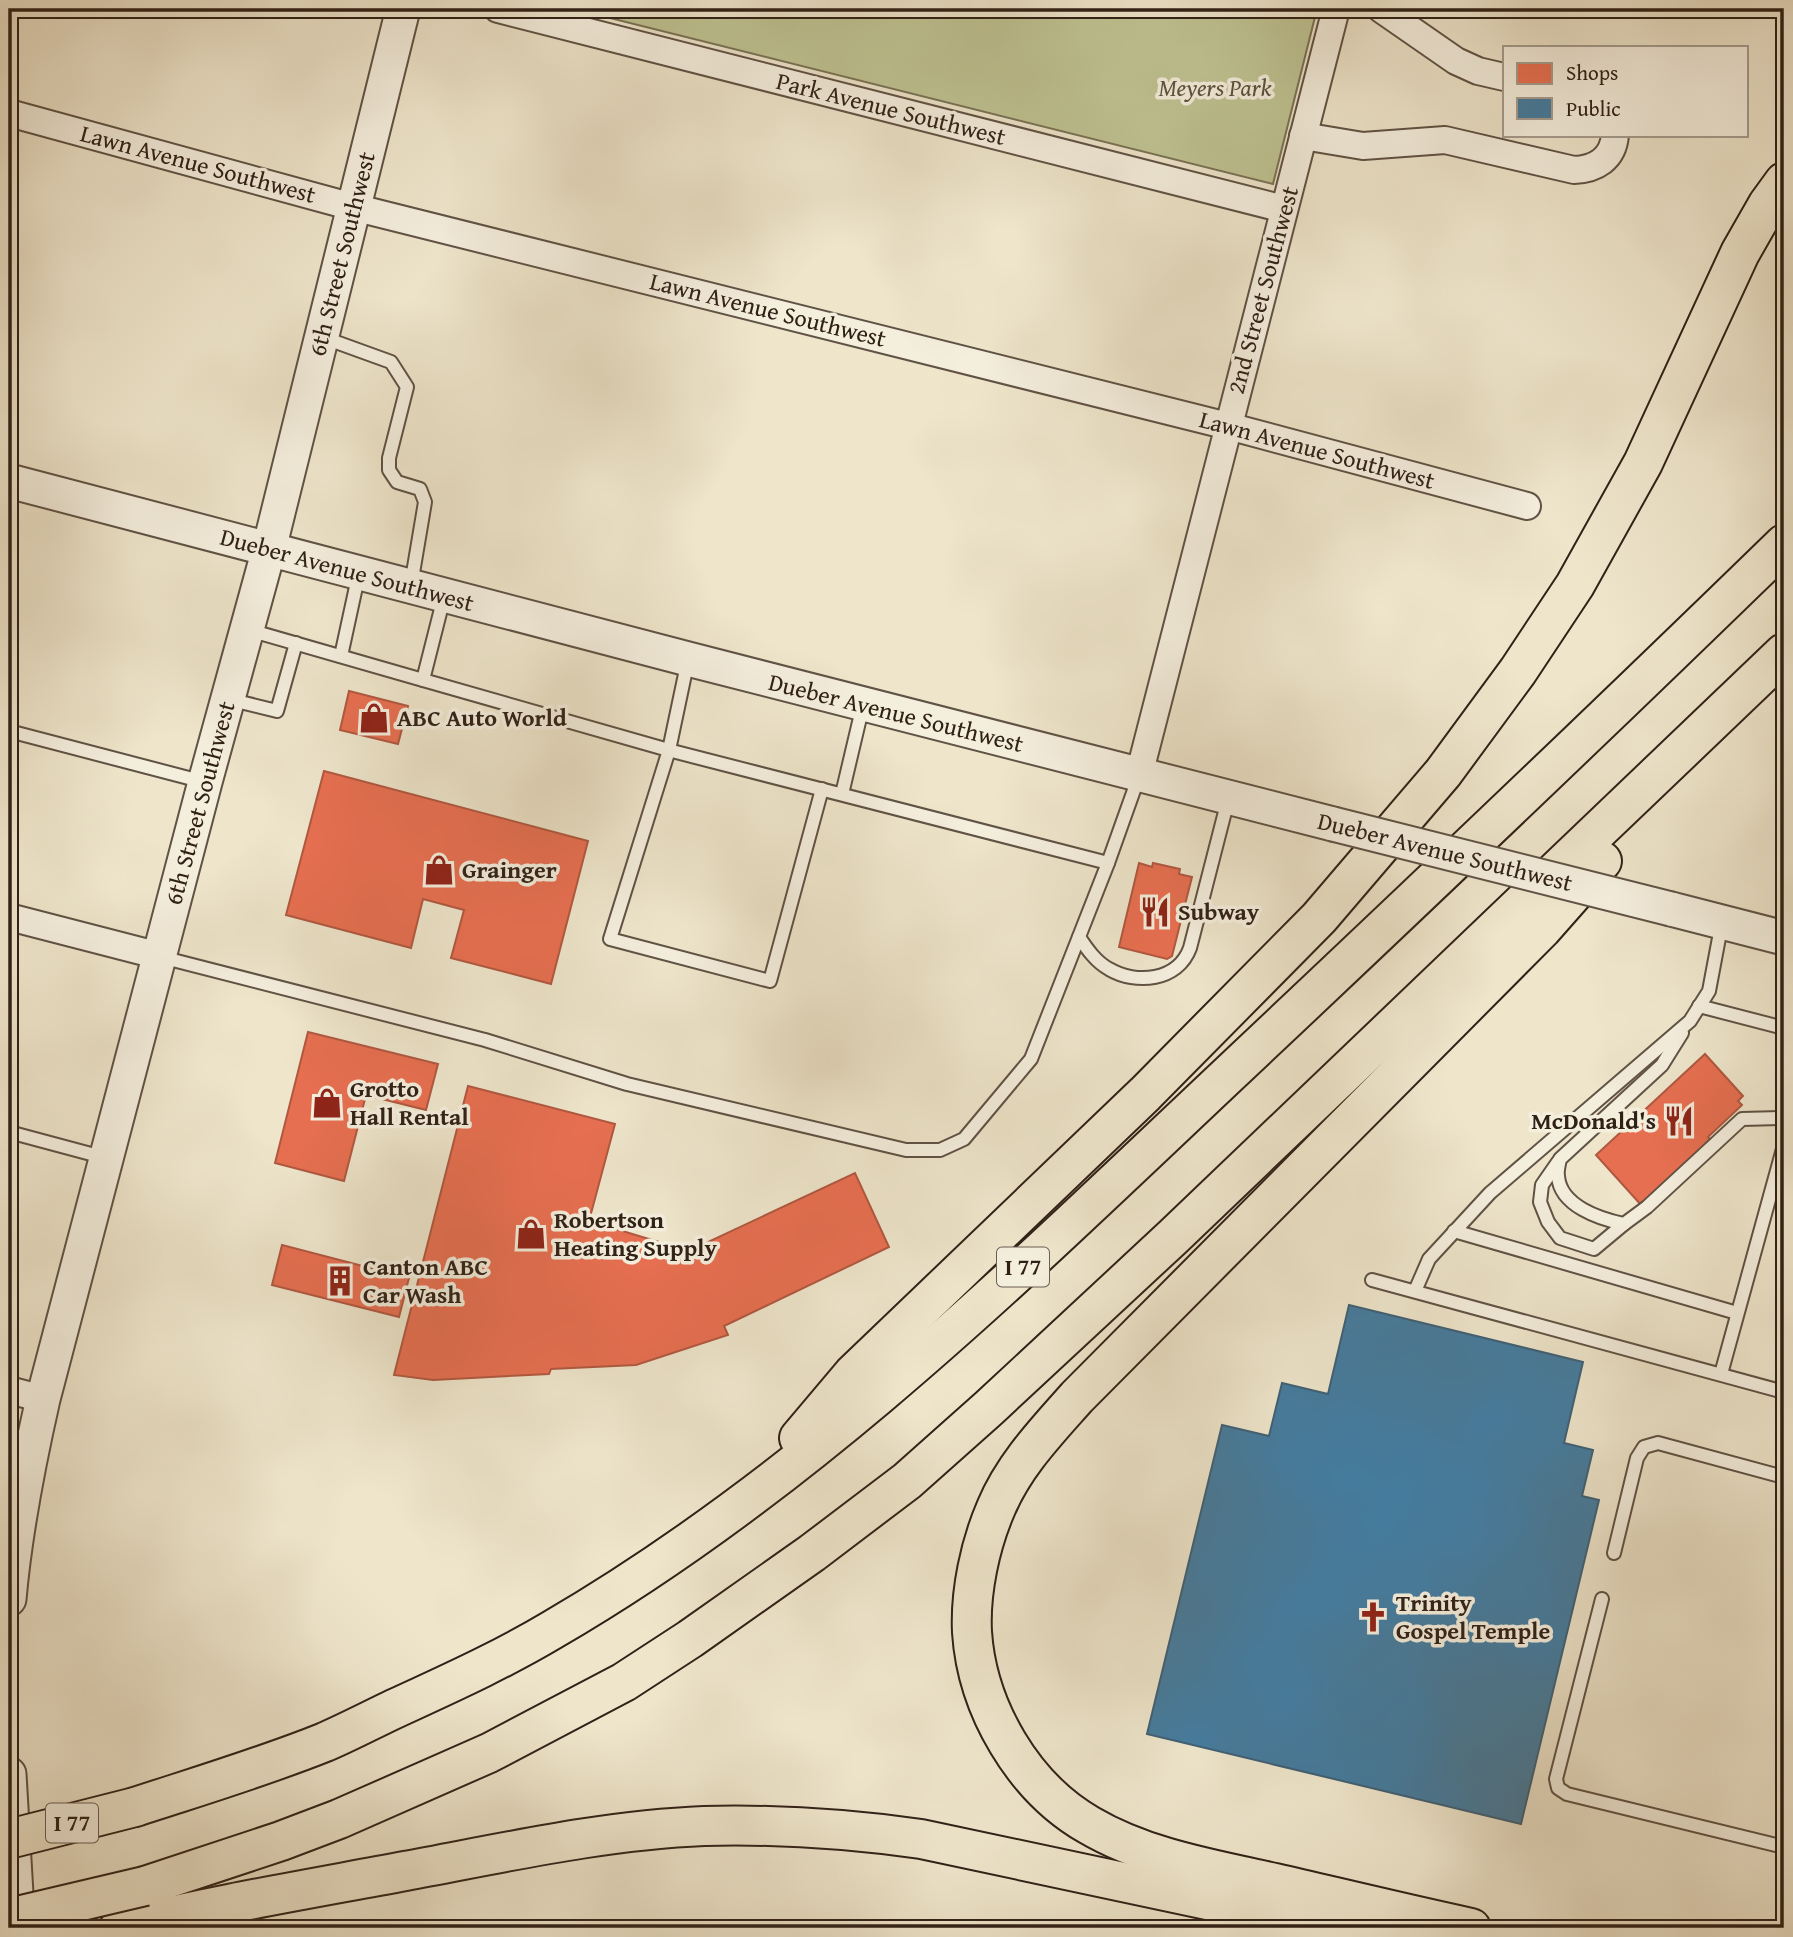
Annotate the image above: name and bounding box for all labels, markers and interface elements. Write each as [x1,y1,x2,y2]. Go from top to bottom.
legend [1503,46,1748,136]
text: Shops [1566,57,1618,88]
street label: Park Avenue Southwest [773,63,1010,154]
park label: Meyers Park [1158,70,1272,105]
text: Public [1566,93,1621,124]
street label: Lawn Avenue Southwest [77,115,320,212]
street label: 6th Street Southwest [299,147,384,360]
street label: 2nd Street Southwest [1218,182,1307,398]
street label: Lawn Avenue Southwest [646,263,890,356]
street label: Lawn Avenue Southwest [1196,401,1439,498]
street label: Dueber Avenue Southwest [216,519,478,620]
street label: Dueber Avenue Southwest [765,664,1028,761]
street label: 6th Street Southwest [156,697,244,909]
place label: ABC Auto World [397,700,567,735]
shop icon: ABC Auto World [357,701,391,735]
street label: Dueber Avenue Southwest [1314,803,1577,900]
place label: Grainger [462,852,557,887]
shop icon: Grainger [422,853,456,887]
place label: Subway [1178,894,1260,929]
restaurant icon: Subway [1138,895,1172,929]
place label: Grotto Hall Rental [350,1071,469,1134]
shop icon: Grotto Hall Rental [310,1086,344,1120]
place label: McDonald's [1531,1103,1656,1138]
restaurant icon: McDonald's [1662,1104,1696,1138]
place label: Robertson Heating Supply [554,1202,717,1265]
shop icon: Robertson Heating Supply [514,1217,548,1251]
road number: I 77 [997,1248,1049,1286]
place label: Canton ABC Car Wash [363,1249,488,1312]
building icon: Canton ABC Car Wash [323,1264,357,1298]
place label: Trinity Gospel Temple [1396,1585,1551,1648]
church icon: Trinity Gospel Temple [1356,1600,1390,1634]
road number: I 77 [46,1804,98,1842]

